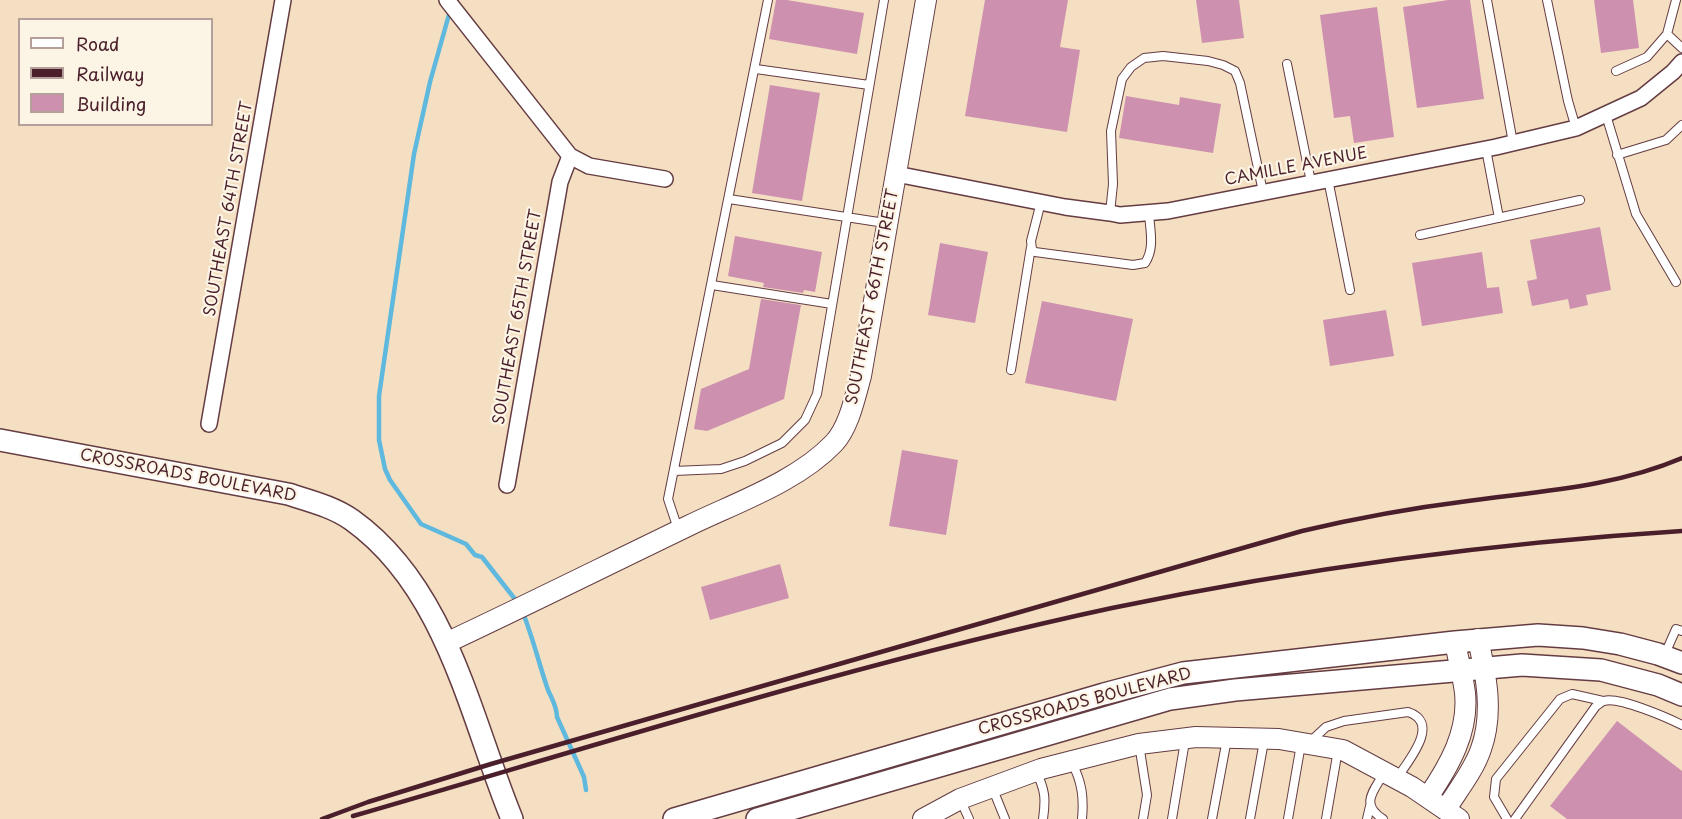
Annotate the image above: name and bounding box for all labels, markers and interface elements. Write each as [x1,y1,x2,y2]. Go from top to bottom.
legend [18,18,213,126]
text: Road [76,30,120,57]
text: Railway [76,60,144,87]
text: Building [76,90,146,117]
street label: SOUTHEAST 64TH STREET [201,100,257,318]
street label: CAMILLE AVENUE [1223,144,1369,190]
street label: SOUTHEAST 66TH STREET [843,188,903,406]
street label: SOUTHEAST 65TH STREET [490,208,546,426]
street label: CROSSROADS BOULEVARD [78,446,298,506]
street label: CROSSROADS BOULEVARD [976,664,1194,740]

